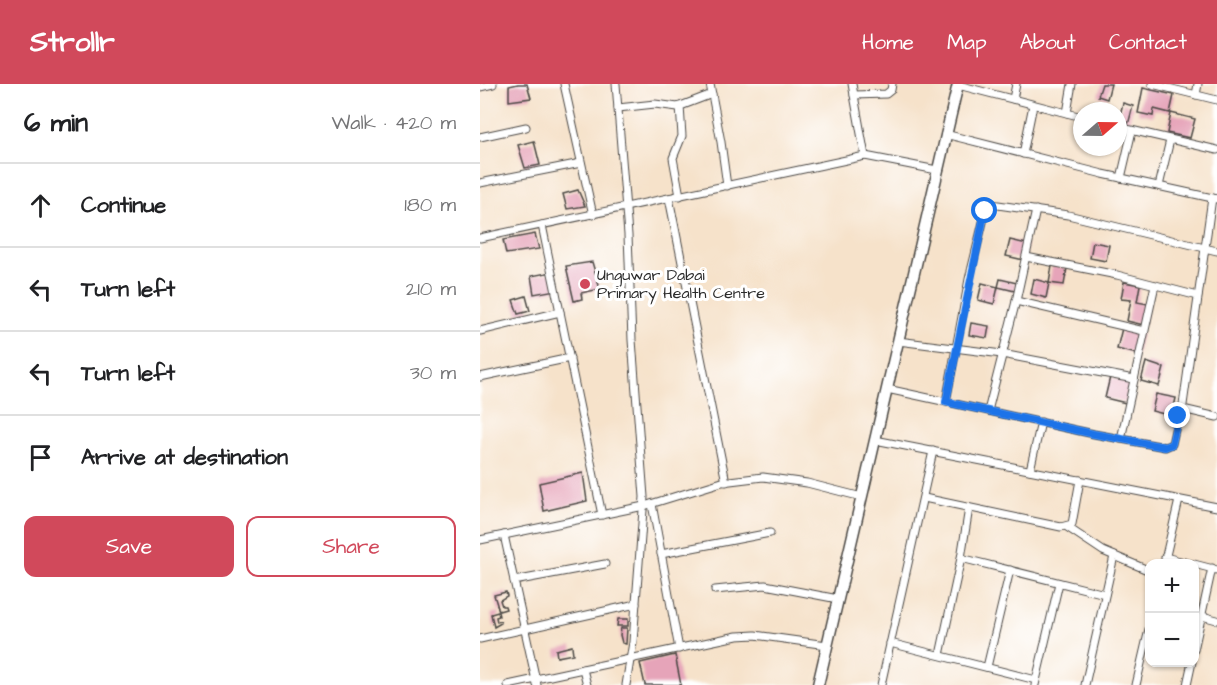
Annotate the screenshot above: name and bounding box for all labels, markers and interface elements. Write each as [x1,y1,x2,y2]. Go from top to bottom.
text: Strollr [30,23,115,62]
text: Home [862,28,914,57]
text: Map [947,28,987,57]
text: About [1020,28,1076,57]
text: Contact [1109,28,1187,57]
north arrow [1073,102,1127,156]
text: 6 min [24,105,88,141]
text: Walk · 420 m [332,109,456,137]
icon: ahead [24,189,57,222]
text: Continue [81,190,166,221]
text: 180 m [404,191,456,219]
route start [971,197,997,223]
place label: Unguwar Dabai Primary Health Centre [597,264,765,305]
icon: left [24,273,57,306]
text: Turn left [81,274,175,305]
text: 210 m [406,275,456,303]
marker: Unguwar Dabai Primary Health Centre [578,277,592,291]
icon: left [24,357,57,390]
text: Turn left [81,358,175,389]
text: 30 m [410,359,456,387]
route end [1164,402,1190,428]
icon: arrive [24,441,57,474]
text: Arrive at destination [81,442,288,473]
button: Save [24,516,234,577]
button: Share [246,516,456,577]
map controls [1145,559,1199,667]
button: + [1145,559,1199,613]
button: − [1145,613,1199,667]

